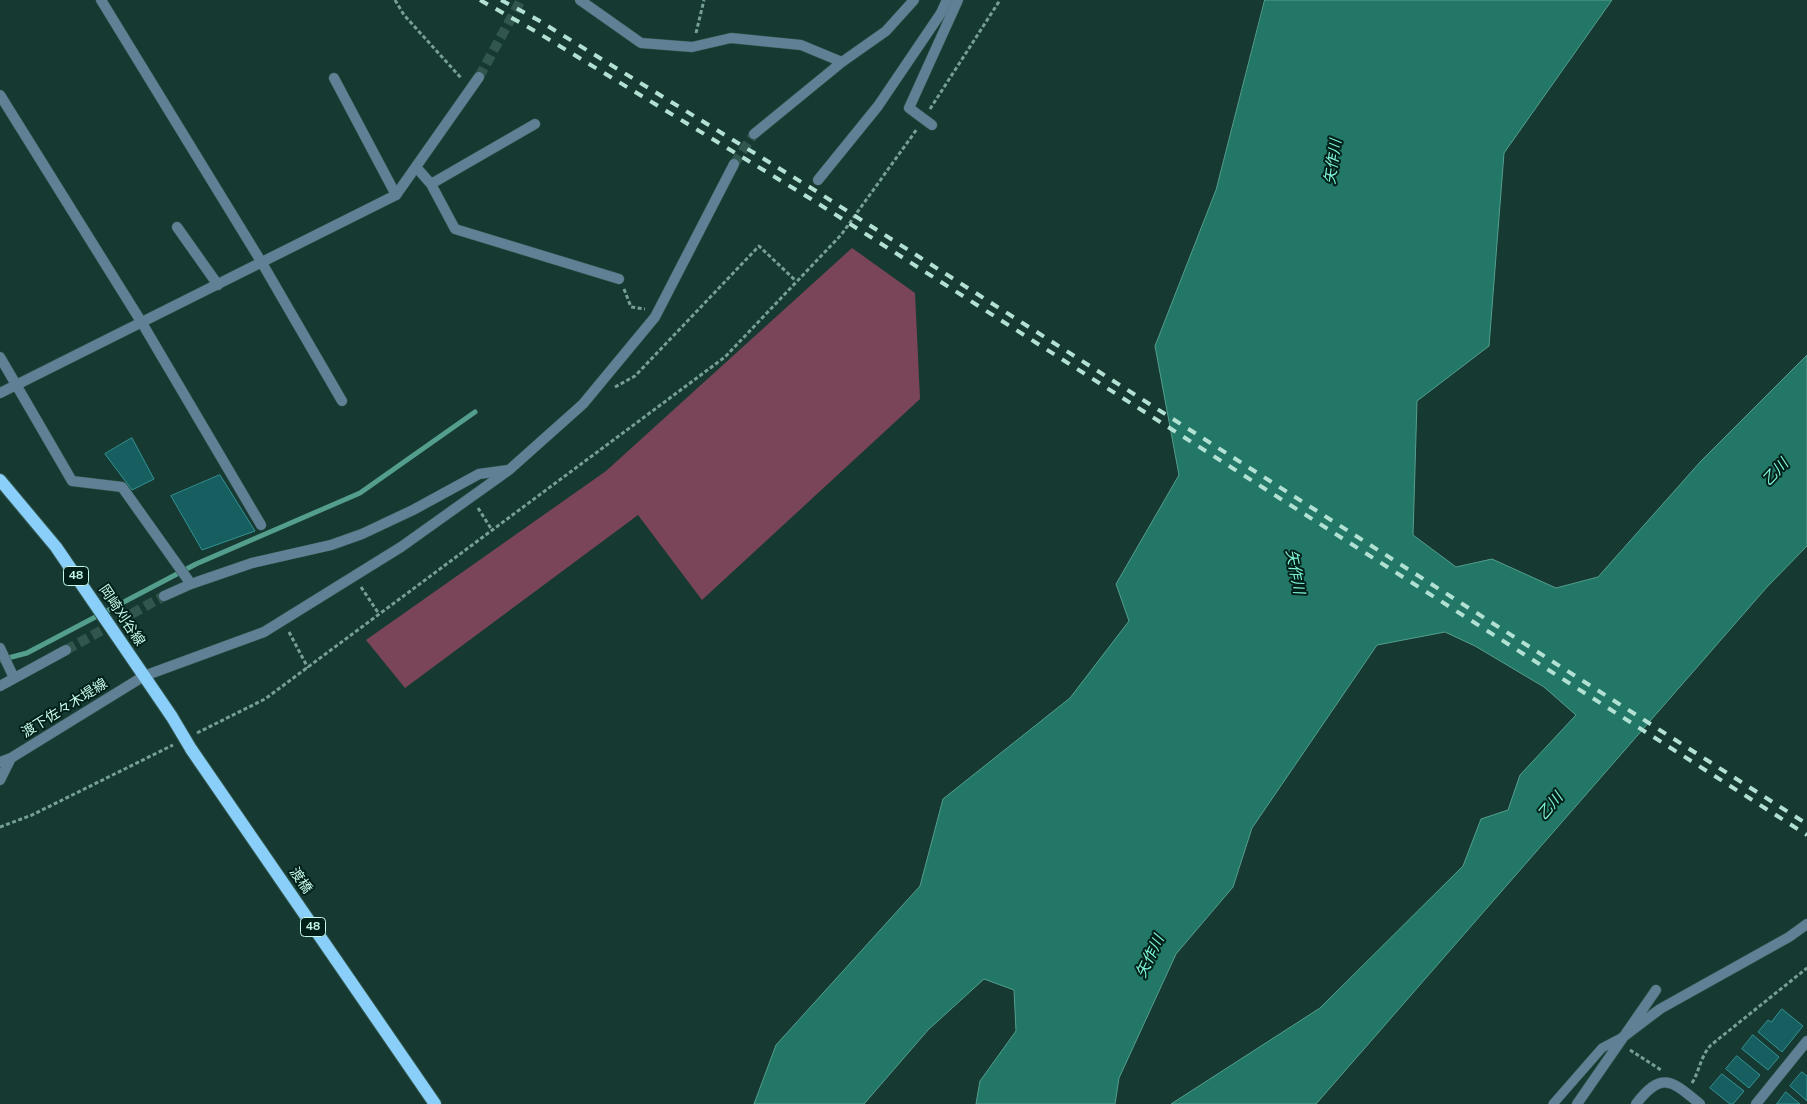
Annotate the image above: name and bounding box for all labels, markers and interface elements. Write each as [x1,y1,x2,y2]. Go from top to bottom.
water label: 矢作川 [1322,138,1346,186]
water label: 乙川 [1759,456,1793,490]
water label: 矢作川 [1281,548,1307,596]
road number: 48 [64,566,88,586]
street label: 岡崎刈谷線 [94,582,148,650]
street label: 渡下佐々木堤線 [19,676,111,742]
water label: 乙川 [1534,790,1568,824]
street label: 渡橋 [285,865,315,897]
road number: 48 [300,918,326,936]
water label: 矢作川 [1133,933,1169,981]

